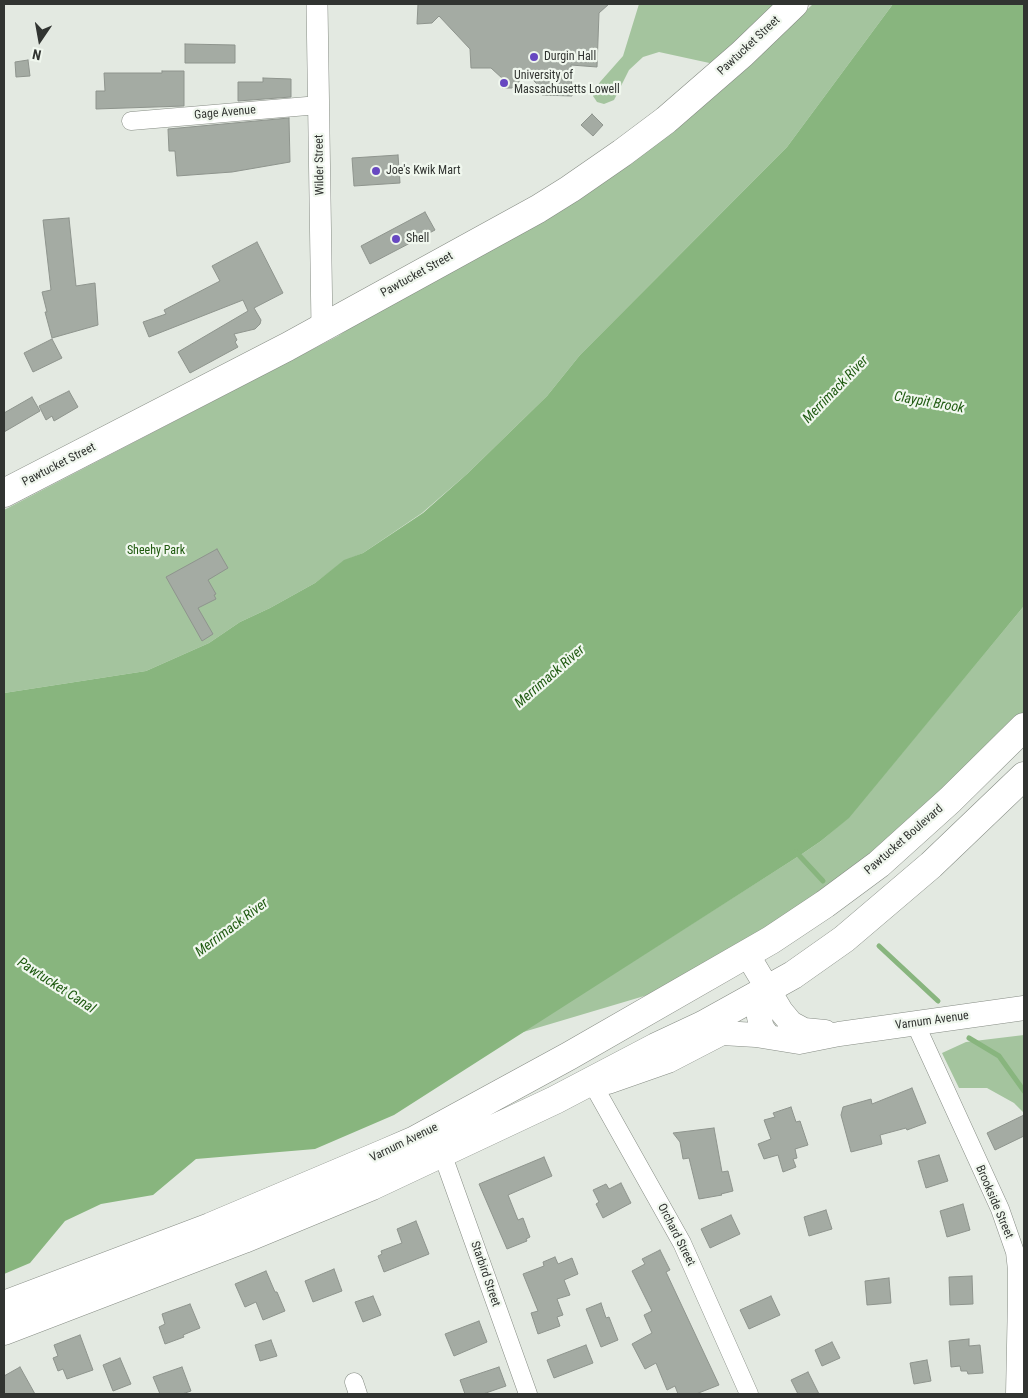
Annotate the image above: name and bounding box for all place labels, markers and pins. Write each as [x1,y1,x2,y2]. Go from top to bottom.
place label: Durgin Hall [544,50,596,64]
marker: Durgin Hall [528,51,540,63]
place label: University of Massachusetts Lowell [514,69,620,97]
marker: University of Massachusetts Lowell [498,77,510,89]
place label: Joe's Kwik Mart [386,164,460,178]
marker: Joe's Kwik Mart [370,165,382,177]
place label: Shell [406,232,429,246]
marker: Shell [390,233,402,245]

